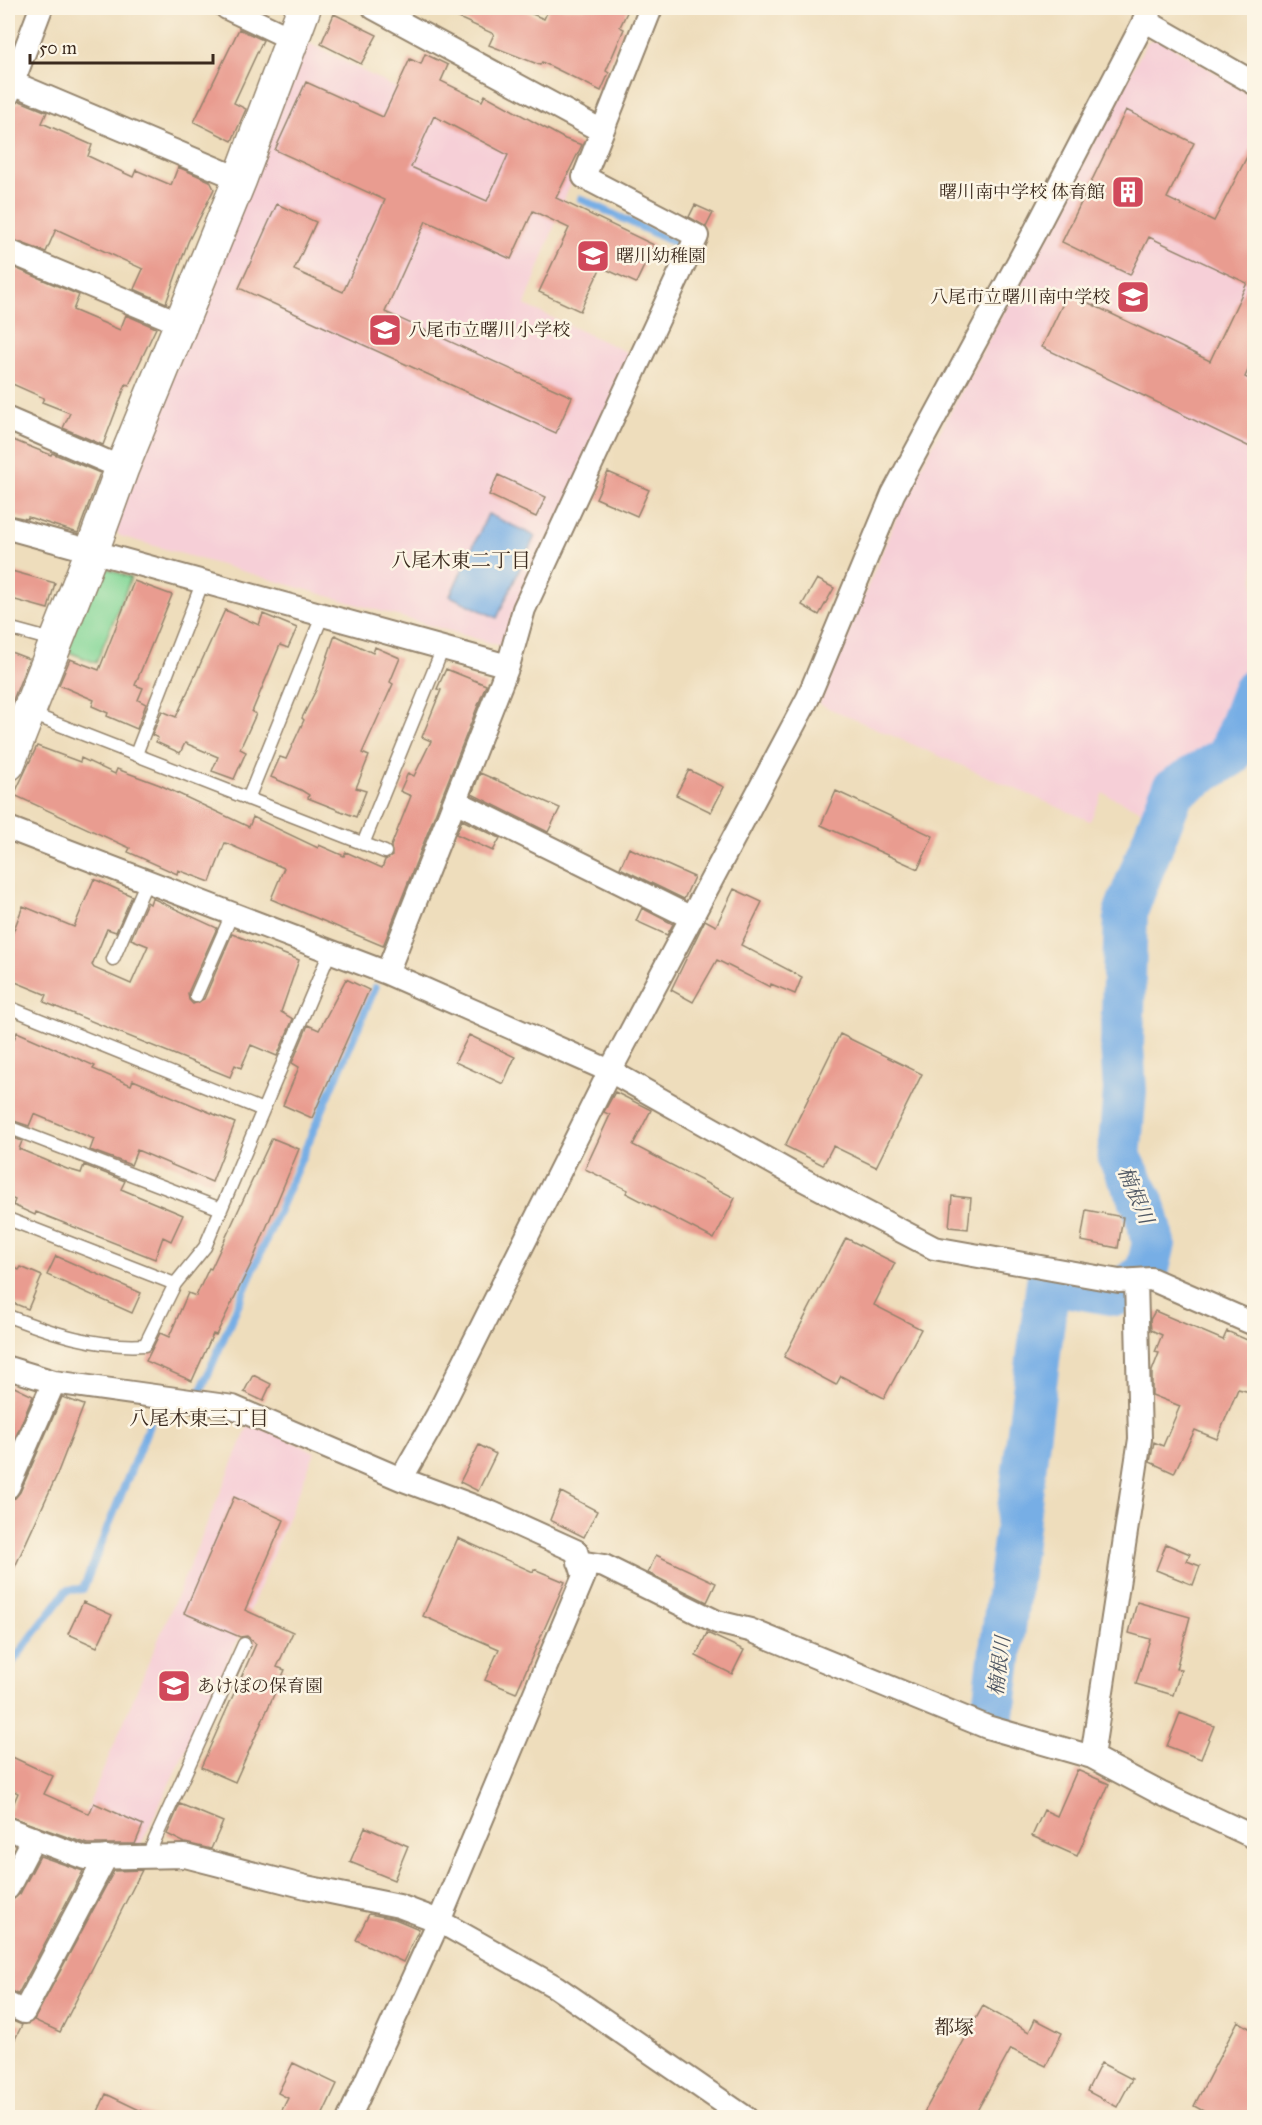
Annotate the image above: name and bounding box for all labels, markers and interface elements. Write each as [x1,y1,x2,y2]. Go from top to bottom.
scale bar [30,27,213,65]
text: 50 m [39,37,77,59]
building icon: 曙川南中学校 体育館 [1110,174,1146,210]
place label: 曙川南中学校 体育館 [939,181,1105,203]
school or university icon: 曙川幼稚園 [575,238,611,274]
place label: 曙川幼稚園 [616,245,706,267]
school or university icon: 八尾市立曙川南中学校 [1115,279,1151,315]
place label: 八尾市立曙川南中学校 [930,286,1110,308]
school or university icon: 八尾市立曙川小学校 [367,312,403,348]
place label: 八尾市立曙川小学校 [408,319,570,341]
district label: 八尾木東二丁目 [391,548,531,572]
water label: 楠根川 [1113,1163,1160,1229]
district label: 八尾木東三丁目 [129,1406,269,1430]
water label: 楠根川 [983,1633,1015,1697]
school or university icon: あけぼの保育園 [156,1668,192,1704]
place label: あけぼの保育園 [197,1675,323,1697]
district label: 都塚 [934,2015,974,2039]

